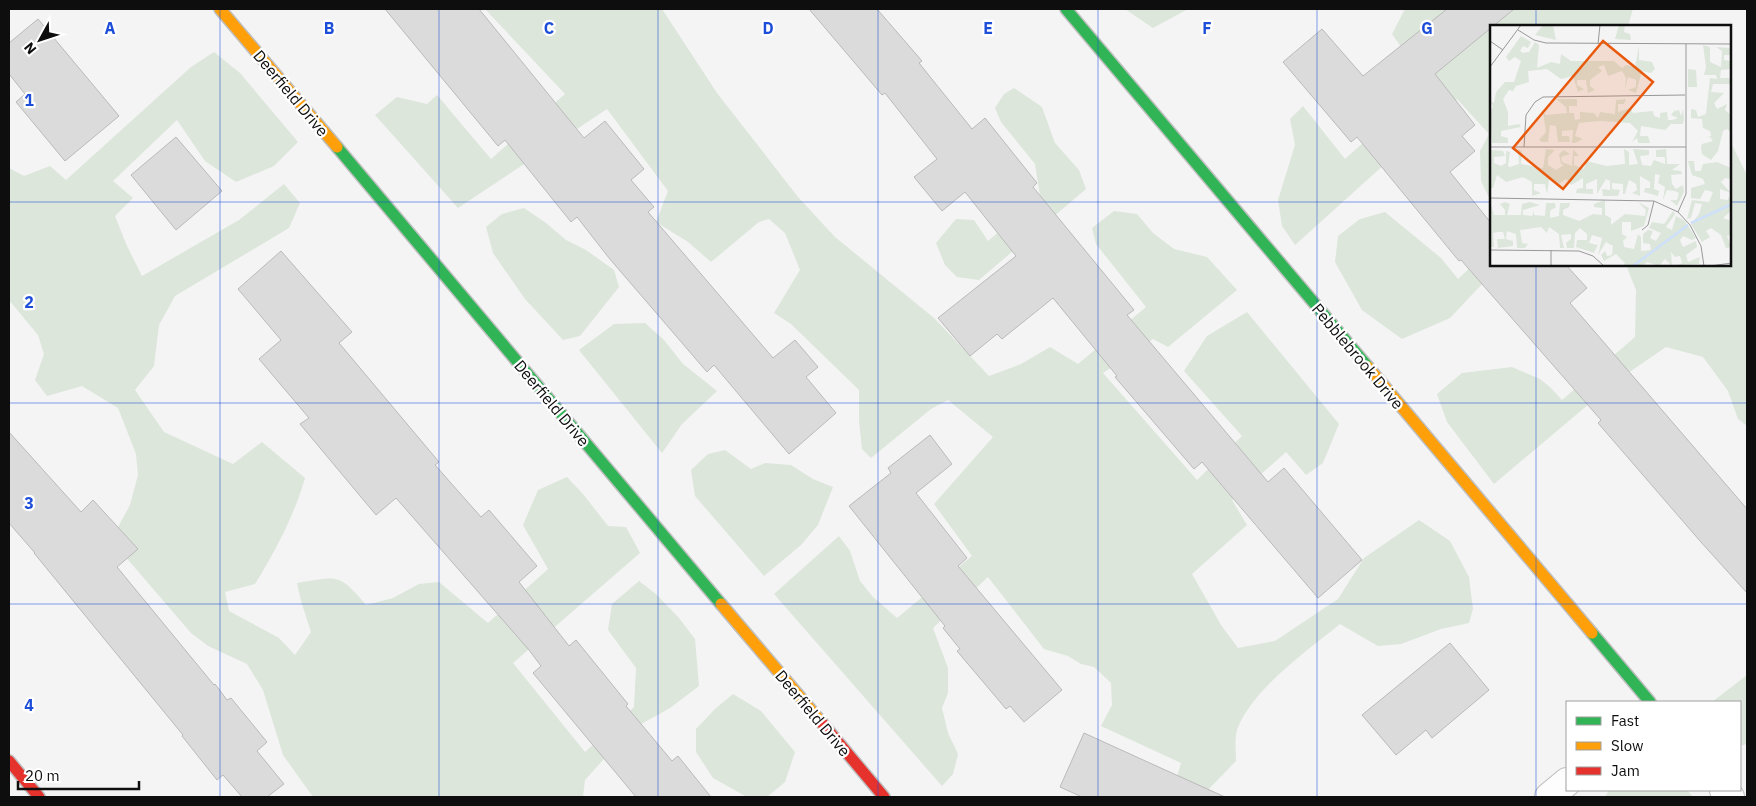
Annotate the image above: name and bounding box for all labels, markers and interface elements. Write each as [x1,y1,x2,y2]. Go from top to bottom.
north arrow [15,15,65,65]
text: A [105,18,116,38]
text: B [324,18,335,38]
text: C [544,18,554,38]
text: D [762,18,774,38]
text: E [983,18,993,38]
text: F [1202,18,1212,38]
text: G [1421,18,1433,38]
inset map [1490,25,1731,266]
text: N [20,39,40,58]
street label: Deerfield Drive [249,46,333,140]
text: 1 [24,90,34,110]
text: 2 [24,292,34,312]
street label: Pebblebrook Drive [1308,299,1408,413]
street label: Deerfield Drive [510,356,594,450]
text: 3 [24,493,34,513]
street label: Deerfield Drive [771,666,855,760]
text: 4 [24,695,34,715]
legend [1566,701,1741,791]
text: Fast [1611,711,1639,730]
text: Slow [1611,736,1644,755]
scale bar [18,758,139,790]
text: Jam [1611,761,1640,780]
text: 20 m [25,766,60,785]

